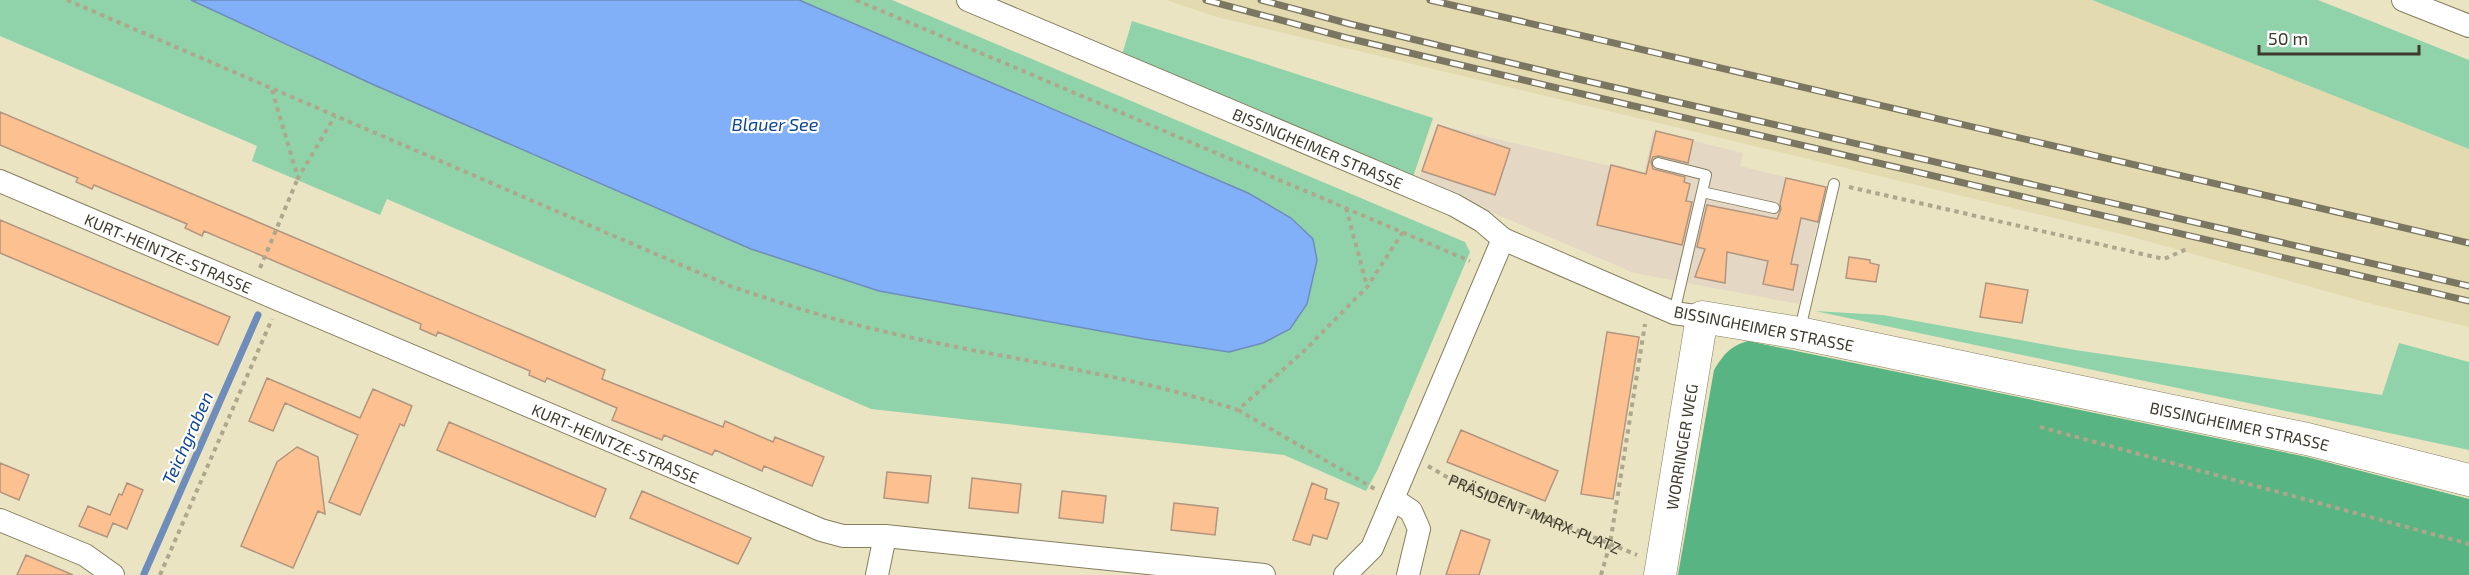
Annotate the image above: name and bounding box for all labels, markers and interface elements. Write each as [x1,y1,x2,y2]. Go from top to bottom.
scale bar [2259,18,2420,56]
text: 50 m [2268,27,2308,49]
street label: BISSINGHEIMER STRASSE [1230,103,1406,192]
water label: Blauer See [732,113,819,135]
street label: KURT-HEINTZE-STRASSE [82,209,255,297]
street label: BISSINGHEIMER STRASSE [1672,301,1856,355]
street label: WORRINGER WEG [1661,382,1701,511]
water label: Teichgraben [157,388,217,488]
street label: BISSINGHEIMER STRASSE [2148,397,2332,454]
street label: KURT-HEINTZE-STRASSE [529,399,702,487]
street label: PRÄSIDENT-MARX-PLATZ [1446,469,1624,557]

